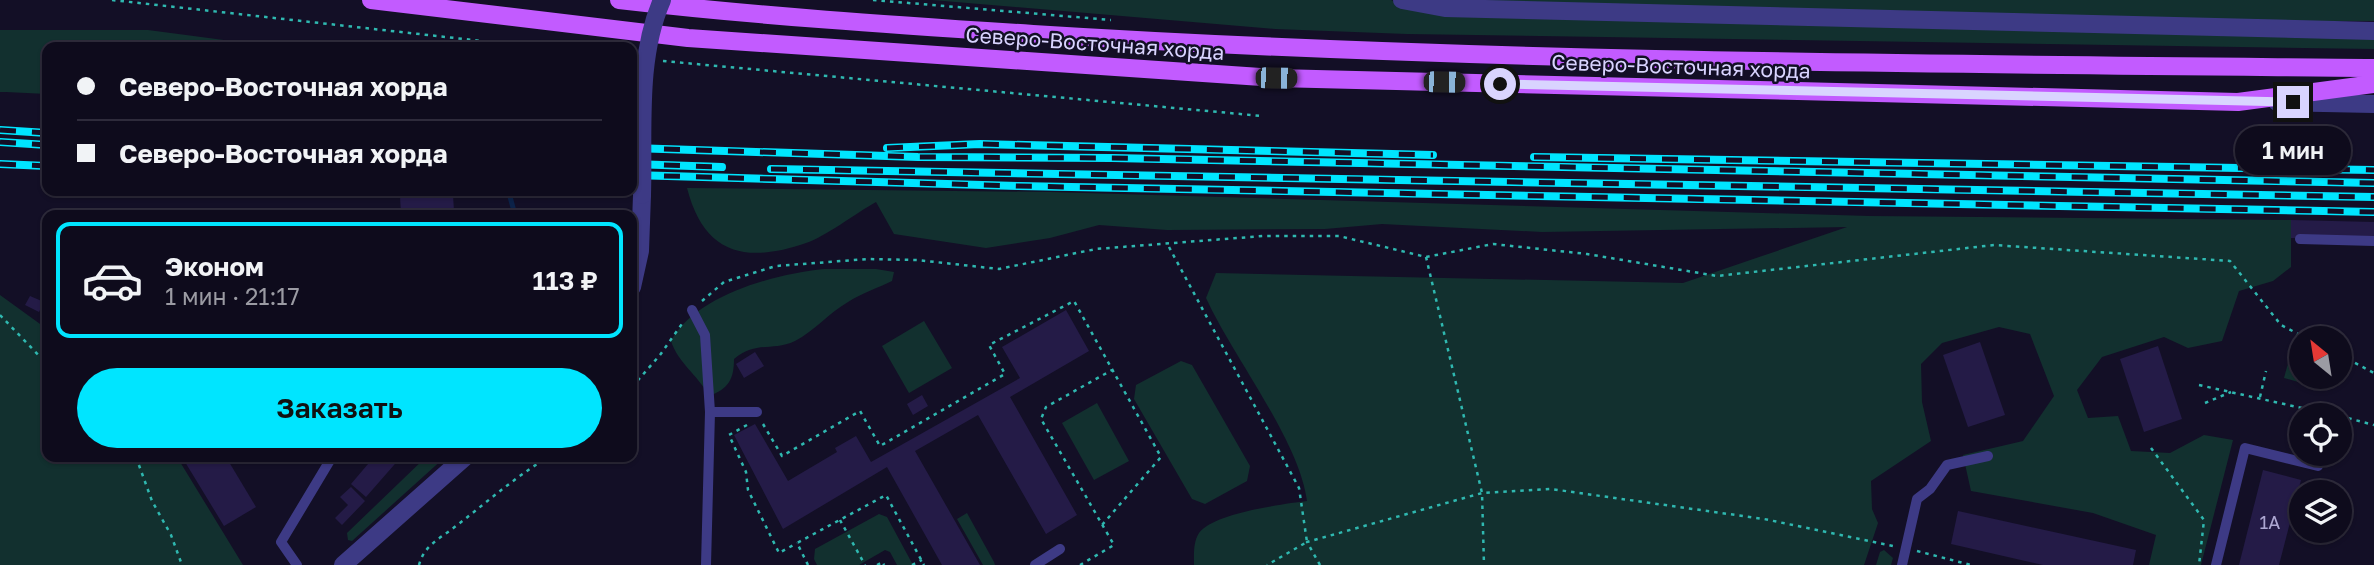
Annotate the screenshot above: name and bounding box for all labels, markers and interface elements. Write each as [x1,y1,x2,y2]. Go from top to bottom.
street label: Северо-Восточная хорда [965,21,1225,65]
street label: Северо-Восточная хорда [1551,48,1811,84]
car [1255,67,1298,89]
route start [1484,68,1516,100]
text: Северо-Восточная хорда [119,71,448,102]
car [1423,71,1466,93]
route end [2277,86,2309,118]
callout: 1 мин [2235,126,2351,176]
text: 1 мин [2262,136,2324,164]
text: Северо-Восточная хорда [119,138,448,169]
icon: car [81,249,144,312]
text: Эконом [165,251,264,282]
text: 113 ₽ [532,265,598,296]
text: 1 мин · 21:17 [165,282,300,310]
north arrow [2289,326,2352,388]
map controls [2289,326,2352,543]
button: Заказать [77,368,602,448]
button: locate [2289,403,2352,466]
button: layers [2289,480,2352,543]
house number: 1А [2260,511,2280,533]

